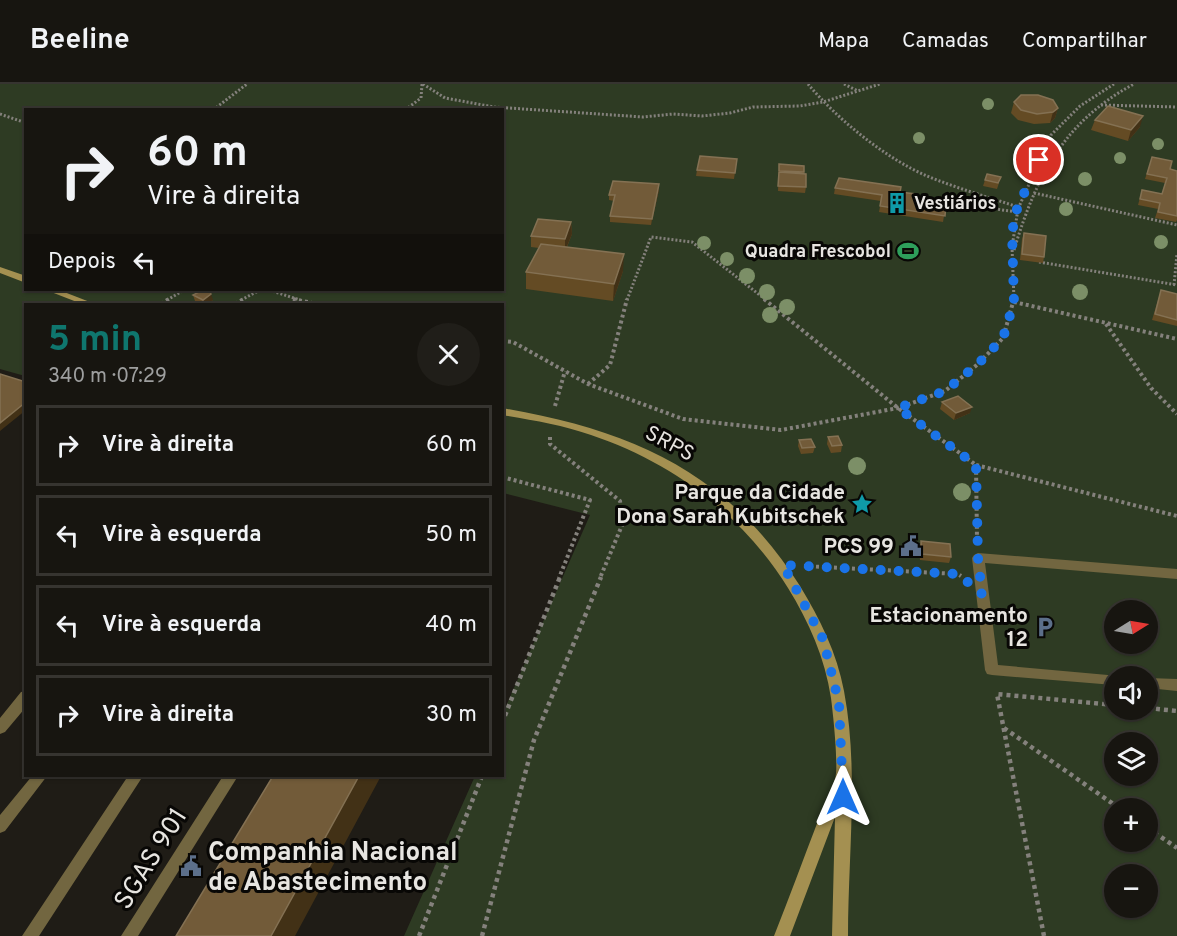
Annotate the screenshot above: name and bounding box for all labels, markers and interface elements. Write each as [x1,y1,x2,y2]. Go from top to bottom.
text: Beeline [30,23,130,59]
text: Mapa [818,28,869,55]
text: Camadas [902,28,989,55]
text: Compartilhar [1022,28,1147,55]
text: 60 m [147,128,248,181]
icon: right [48,132,126,210]
pin [1013,134,1064,185]
icon: arrive [1022,143,1055,176]
text: Vire à direita [147,180,300,214]
building icon: Vestiários [885,191,909,215]
place label: Vestiários [914,193,996,216]
sports icon: Quadra Frescobol [896,239,920,263]
place label: Quadra Frescobol [745,241,891,264]
icon: left [128,246,161,279]
text: Depois [48,249,116,276]
text: 5 min [48,318,142,364]
button: close [417,323,480,386]
text: 340 m · 07:29 [48,364,167,390]
street label: SRPS [640,420,699,468]
icon: right [51,429,84,462]
text: Vire à direita [102,432,234,459]
text: 60 m [426,432,477,459]
place label: Parque da Cidade Dona Sarah Kubitschek [616,480,845,531]
place icon: Parque da Cidade Dona Sarah Kubitschek [850,492,874,516]
icon: left [51,519,84,552]
text: Vire à esquerda [102,522,261,549]
text: 50 m [425,522,477,549]
place label: PCS 99 [824,534,894,561]
public building icon: PCS 99 [899,534,923,558]
north arrow [1104,600,1158,654]
map controls [1104,600,1158,918]
place label: Estacionamento 12 [870,603,1028,654]
icon: left [51,609,84,642]
text: Vire à esquerda [102,612,261,639]
text: 40 m [425,612,477,639]
parking icon: Estacionamento 12 [1033,615,1057,639]
button: sound [1104,666,1158,720]
icon: right [51,699,84,732]
text: Vire à direita [102,702,234,729]
text: 30 m [426,702,477,729]
button: layers [1104,732,1158,786]
position arrow [811,765,875,829]
button: + [1104,798,1158,852]
street label: SGAS 901 [108,802,196,916]
place label: Companhia Nacional de Abastecimento [208,837,458,900]
public building icon: Companhia Nacional de Abastecimento [179,854,203,878]
button: − [1104,864,1158,918]

